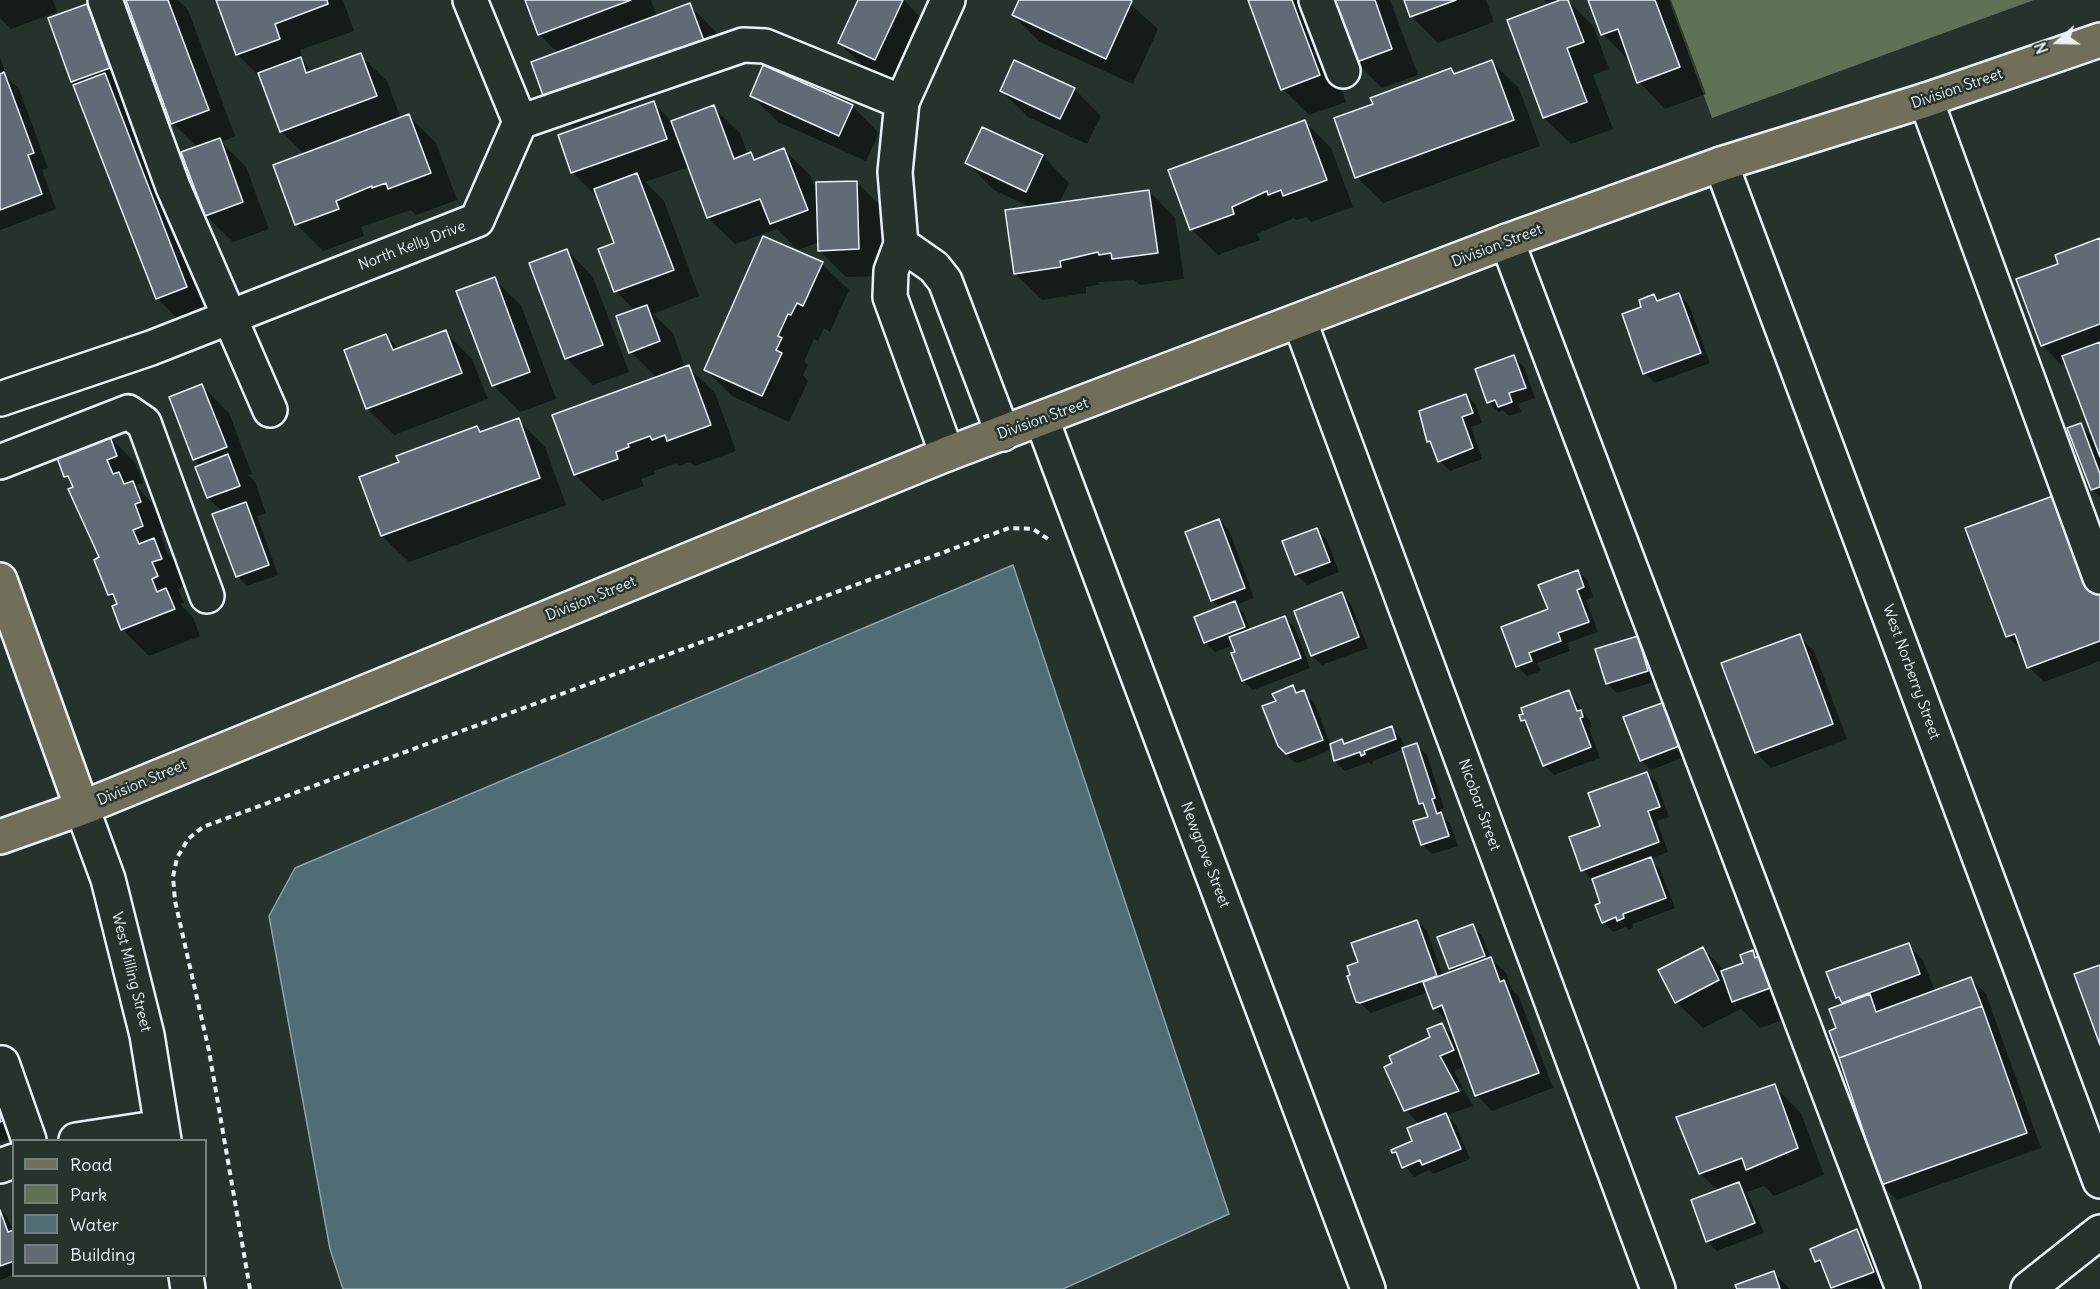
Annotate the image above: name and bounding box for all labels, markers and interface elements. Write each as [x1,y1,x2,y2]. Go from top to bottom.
north arrow [2028,12,2088,72]
text: N [2030,40,2052,57]
street label: Division Street [1909,65,2005,113]
street label: North Kelly Drive [356,217,468,275]
street label: Division Street [1449,220,1545,272]
street label: Division Street [995,394,1091,444]
street label: Division Street [543,573,639,625]
street label: West Norberry Street [1878,602,1944,742]
street label: Division Street [95,756,189,810]
street label: Nicobar Street [1454,757,1504,853]
street label: Newgrove Street [1177,800,1233,910]
street label: West Milling Street [107,910,155,1034]
legend [12,1139,207,1277]
text: Road [70,1153,112,1176]
text: Park [70,1183,107,1206]
text: Water [70,1213,119,1236]
text: Building [70,1243,135,1266]

